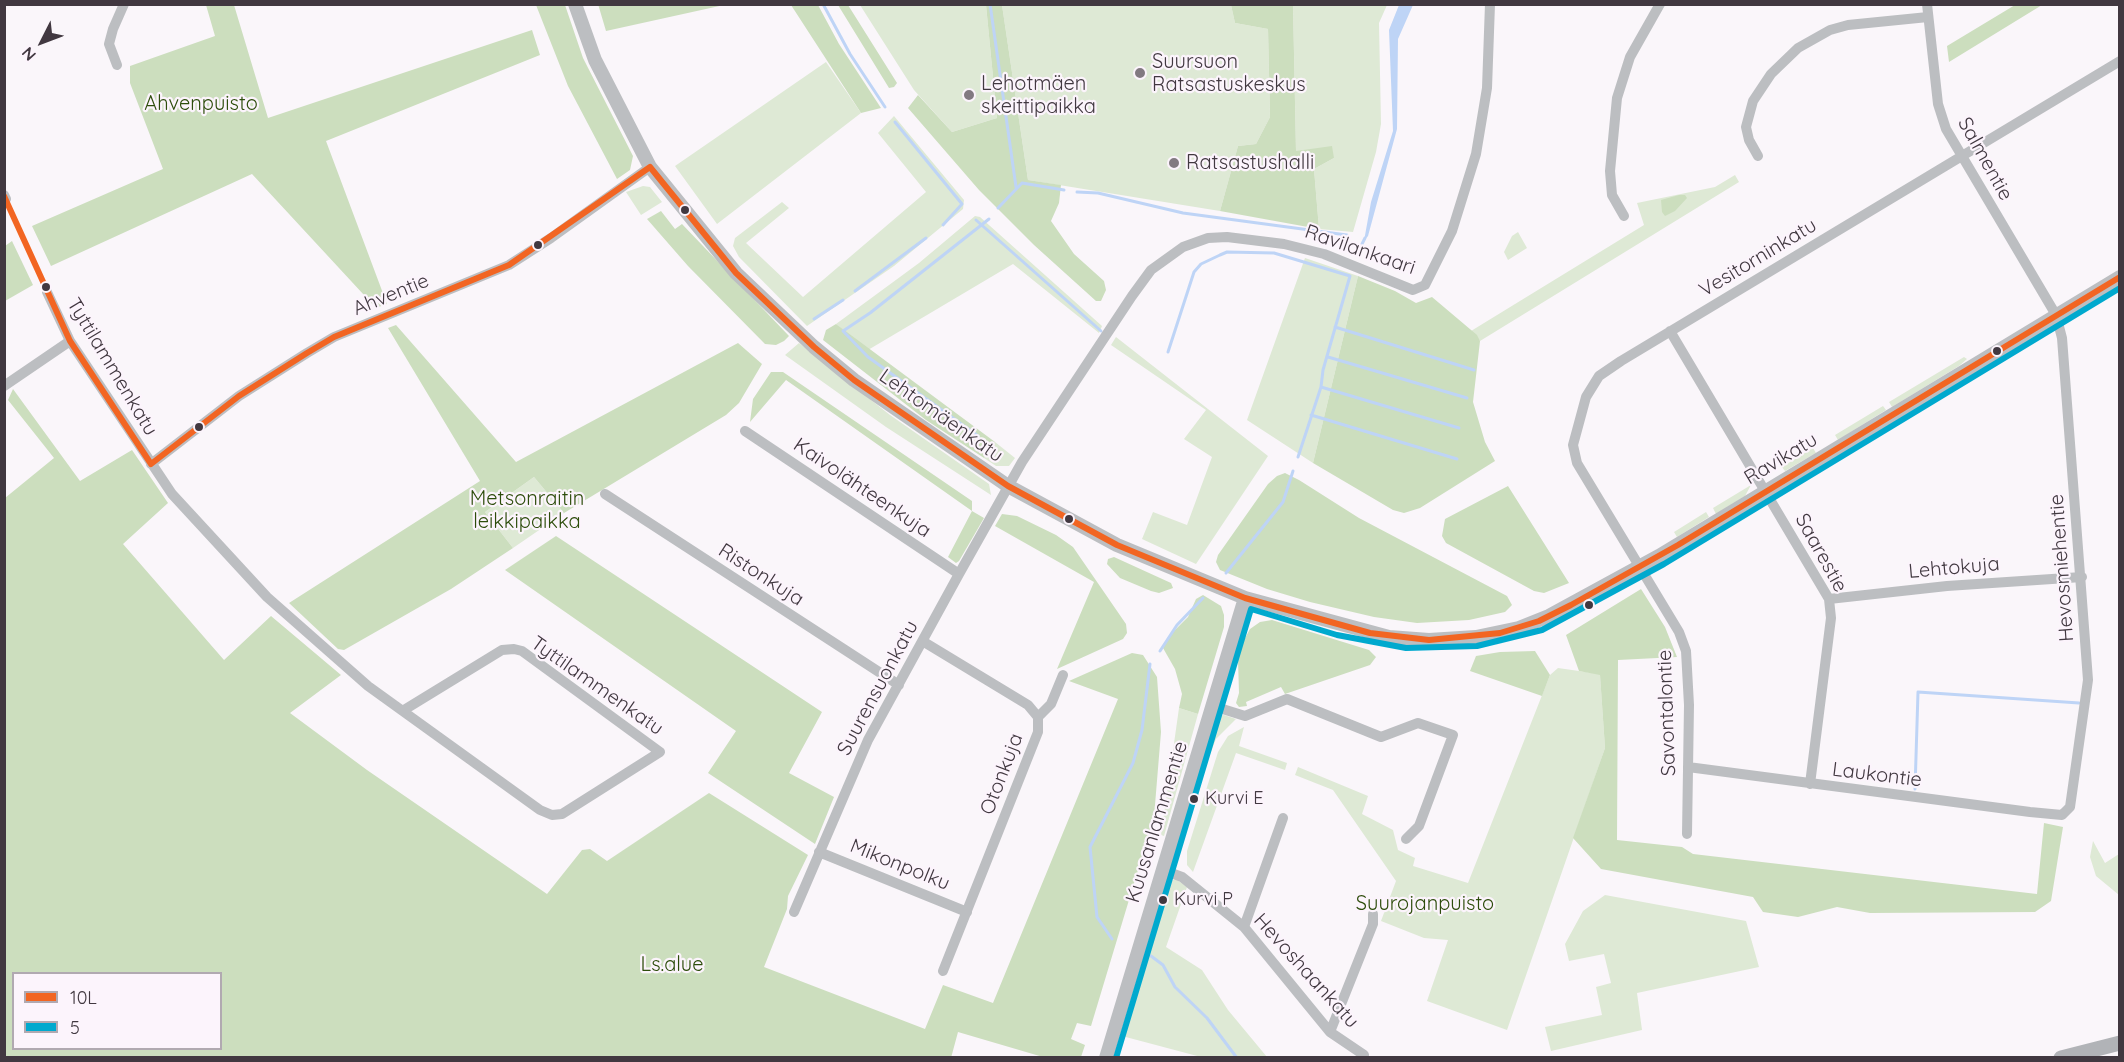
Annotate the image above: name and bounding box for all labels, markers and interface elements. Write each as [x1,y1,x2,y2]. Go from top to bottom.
north arrow [12,12,72,72]
text: N [17,43,40,65]
place label: Suursuon Ratsastuskeskus [1152,50,1306,97]
marker: Suursuon Ratsastuskeskus [1133,66,1147,80]
place label: Lehotmäen skeittipaikka [981,72,1096,119]
marker: Lehotmäen skeittipaikka [962,88,976,102]
park label: Ahvenpuisto [144,92,258,116]
street label: Salmentie [1952,113,2018,205]
place label: Ratsastushalli [1186,151,1314,175]
marker: Ratsastushalli [1167,156,1181,170]
unlabelled marker [679,204,691,216]
street label: Vesitorninkatu [1695,214,1821,302]
street label: Ravilankaari [1301,220,1419,280]
unlabelled marker [532,239,544,251]
street label: Ahventie [349,269,433,321]
unlabelled marker [40,281,52,293]
street label: Tyttilammenkatu [61,294,163,440]
unlabelled marker [1991,345,2003,357]
street label: Lehtomäenkatu [874,364,1008,468]
unlabelled marker [193,421,205,433]
street label: Ravikatu [1740,428,1822,490]
street label: Kaivolähteenkuja [789,433,935,543]
park label: Metsonraitin leikkipaikka [470,487,584,534]
street label: Hevosmiehentie [2045,493,2079,643]
street label: Saarestie [1790,510,1852,596]
unlabelled marker [1063,513,1075,525]
street label: Ristonkuja [714,539,808,611]
street label: Lehtokuja [1907,552,2001,584]
unlabelled marker [1583,599,1595,611]
street label: Suurensuonkatu [832,616,924,760]
street label: Tyttilammenkatu [526,631,668,741]
street label: Savontalontie [1653,649,1681,777]
street label: Otonkuja [976,730,1028,818]
street label: Kuusanlammentie [1121,738,1193,906]
street label: Laukontie [1831,758,1923,792]
place label: Kurvi E [1205,788,1264,810]
marker: Kurvi E [1188,793,1200,805]
street label: Mikonpolku [847,834,953,896]
place label: Kurvi P [1174,889,1233,911]
park label: Suurojanpuisto [1356,892,1494,916]
marker: Kurvi P [1157,894,1169,906]
street label: Hevoshaankatu [1248,909,1364,1033]
park label: Ls.alue [641,953,703,977]
legend [12,972,222,1050]
text: 10L [70,986,97,1009]
text: 5 [70,1016,80,1039]

